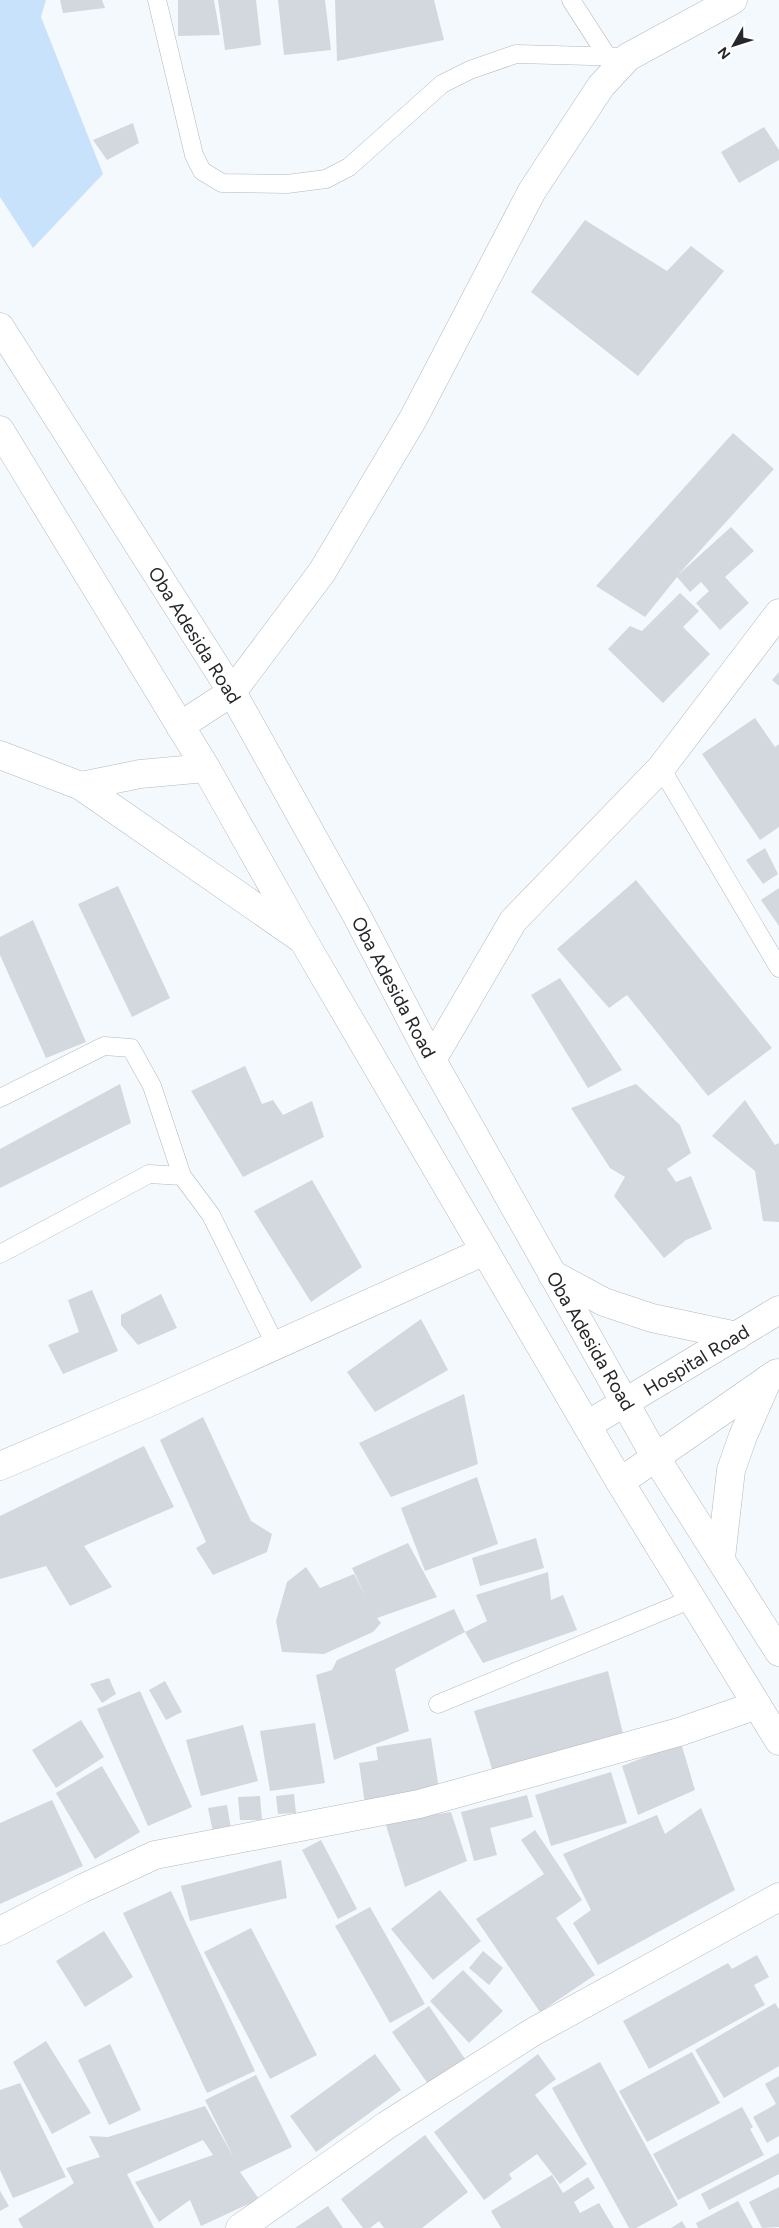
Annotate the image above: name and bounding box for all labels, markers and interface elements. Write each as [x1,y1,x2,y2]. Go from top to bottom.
north arrow [709,20,759,70]
text: N [714,43,734,62]
street label: Oba Adesida Road [143,563,246,708]
street label: Oba Adesida Road [347,913,441,1062]
street label: Oba Adesida Road [541,1268,640,1415]
street label: Hospital Road [639,1320,753,1401]

